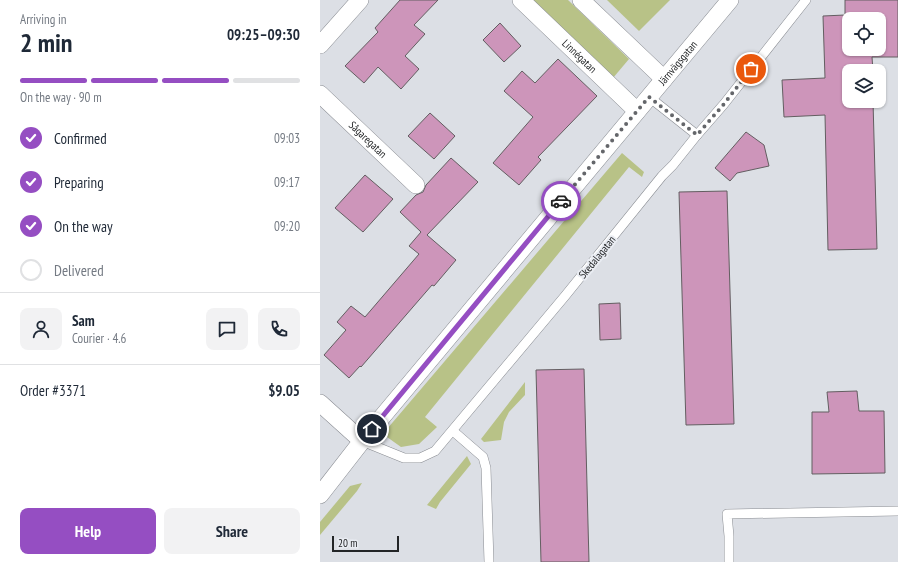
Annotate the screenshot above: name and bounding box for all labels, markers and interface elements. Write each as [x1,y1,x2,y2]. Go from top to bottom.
text: Arriving in [20,11,67,28]
map controls [842,12,886,108]
button: locate [842,12,886,56]
text: 09:25–09:30 [227,25,300,44]
text: 2 min [20,26,73,59]
street label: Linnégatan [559,36,600,76]
street label: Järnvägsgatan [654,38,700,89]
pin [734,52,768,86]
icon: bag [740,58,762,80]
button: layers [842,64,886,108]
text: On the way · 90 m [20,89,102,106]
street label: Sågaregatan [346,118,390,161]
icon: check [20,127,42,149]
text: Confirmed [54,129,107,148]
text: 09:03 [274,130,300,147]
icon: check [20,171,42,193]
text: Preparing [54,173,104,192]
text: 09:17 [274,174,300,191]
courier [541,181,581,221]
icon: car [550,190,572,212]
icon: check [20,215,42,237]
text: On the way [54,217,113,236]
text: 09:20 [274,218,300,235]
street label: Skedalagatan [576,233,619,281]
text: Delivered [54,261,104,280]
button: person [20,308,62,350]
button: chat [206,308,248,350]
button: phone [258,308,300,350]
text: Sam [72,311,95,330]
text: Courier · 4.6 [72,330,126,347]
text: Order #3371 [20,381,86,400]
text: $9.05 [268,381,300,400]
pin [355,412,389,446]
icon: home [361,418,383,440]
button: Help [20,508,156,554]
button: Share [164,508,300,554]
scale bar [332,534,399,553]
text: 20 m [338,536,357,550]

